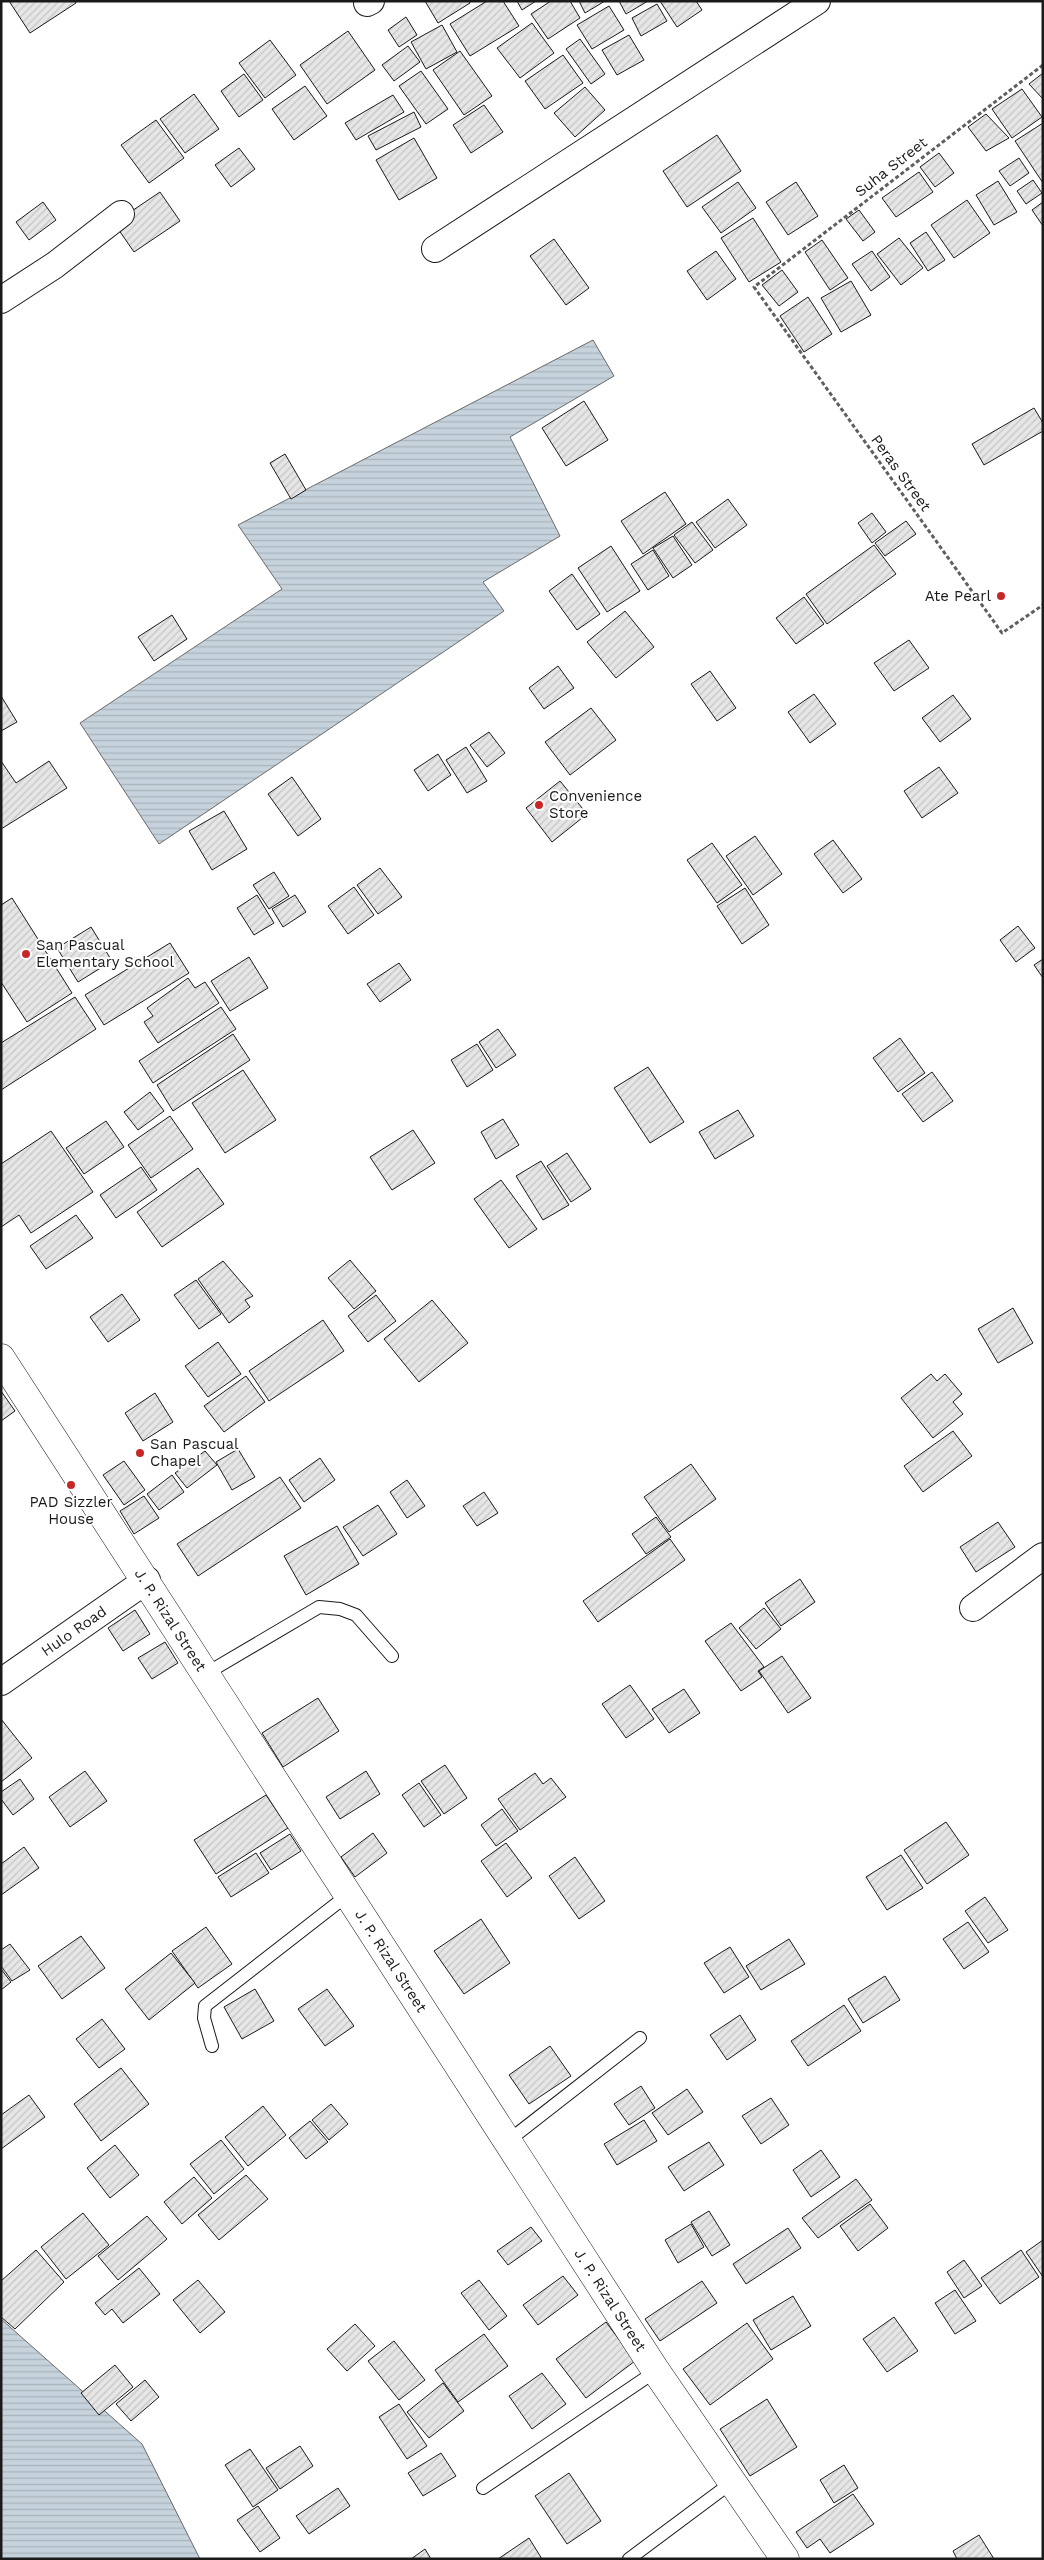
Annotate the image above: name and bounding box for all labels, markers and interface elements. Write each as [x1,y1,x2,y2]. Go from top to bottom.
street label: Suha Street [851,133,931,201]
street label: Peras Street [867,431,935,515]
place label: Ate Pearl [925,587,991,605]
marker: Ate Pearl [995,590,1007,602]
place label: Convenience Store [549,787,642,822]
marker: Convenience Store [533,799,545,811]
place label: San Pascual Elementary School [36,936,175,971]
marker: San Pascual Elementary School [20,948,32,960]
place label: San Pascual Chapel [150,1435,239,1470]
marker: San Pascual Chapel [134,1447,146,1459]
marker: PAD Sizzler House [65,1479,77,1491]
place label: PAD Sizzler House [29,1493,113,1528]
street label: J. P. Rizal Street [131,1565,211,1675]
street label: Hulo Road [38,1602,110,1660]
street label: J. P. Rizal Street [351,1906,431,2016]
street label: J. P. Rizal Street [570,2246,650,2355]

